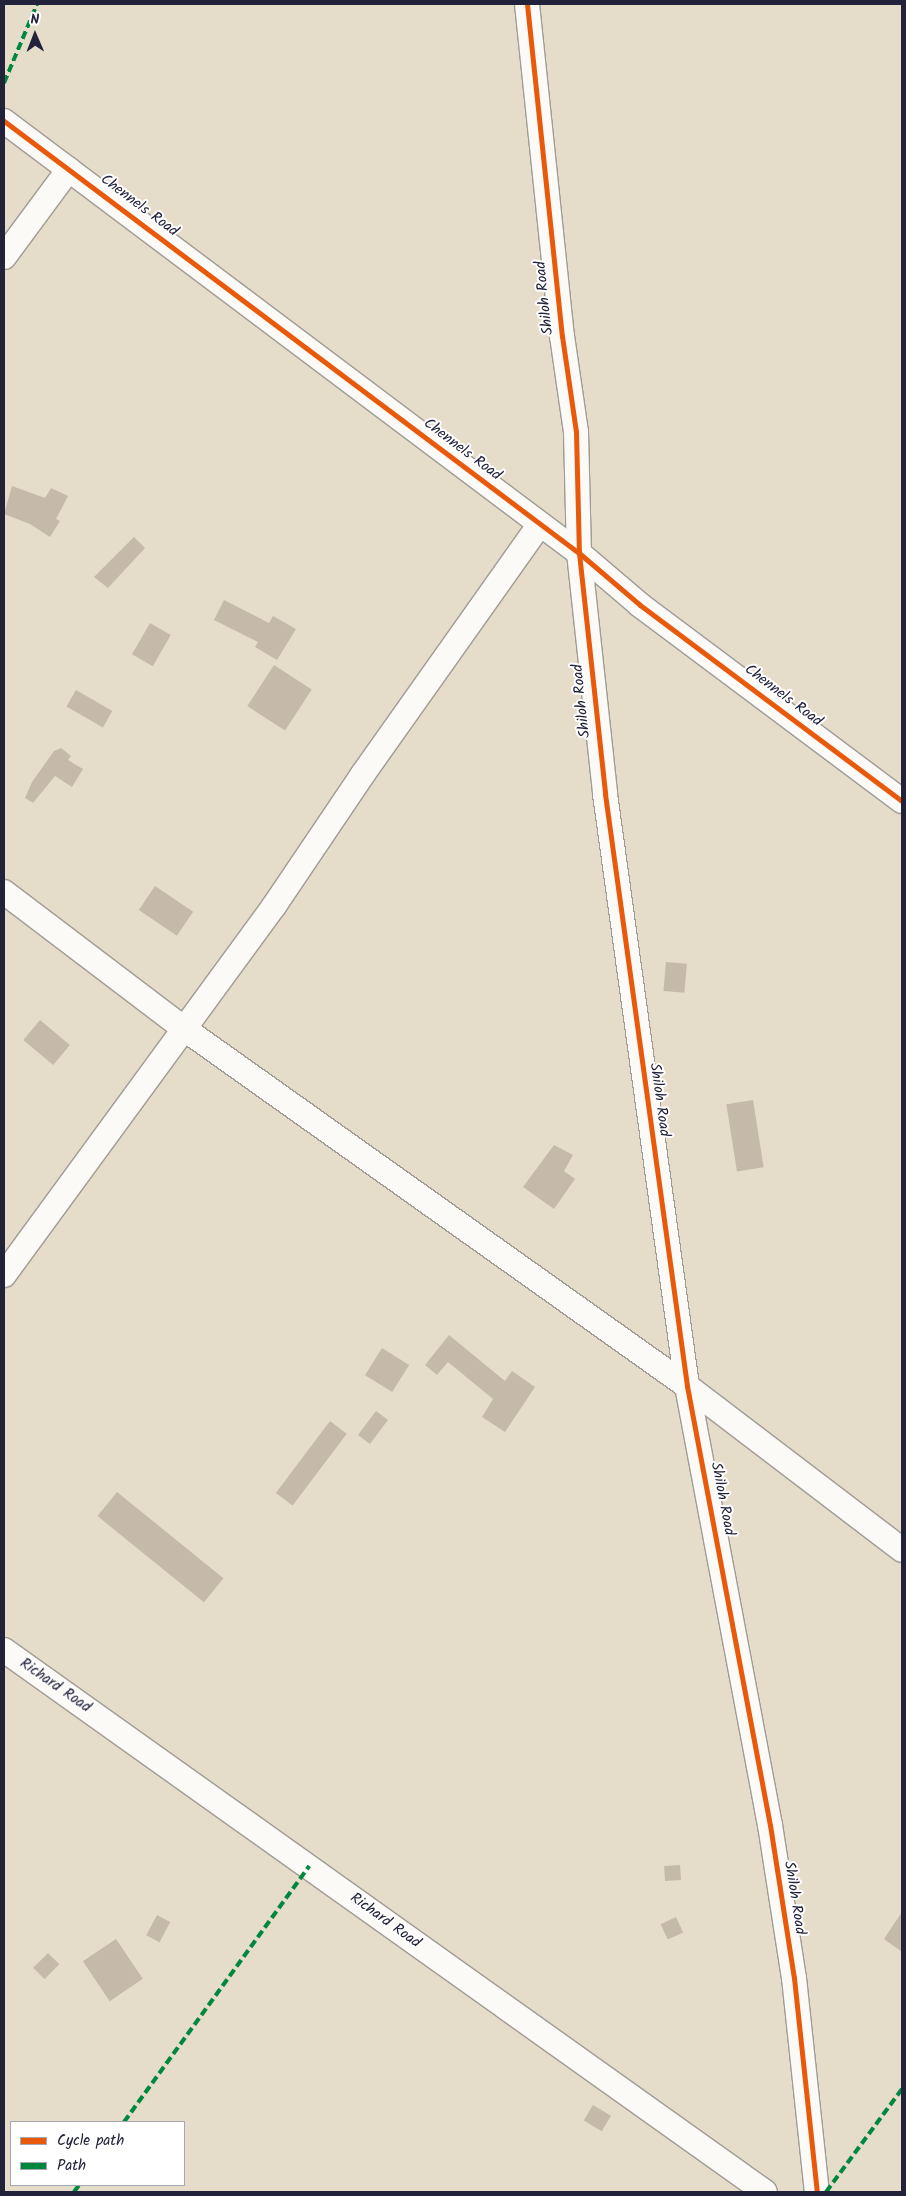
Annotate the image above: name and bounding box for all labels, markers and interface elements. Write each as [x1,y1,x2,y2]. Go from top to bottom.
text: N [30,9,39,31]
north arrow [10,10,60,60]
street label: Chennels Road [97,171,181,241]
street label: Shiloh Road [532,260,558,336]
street label: Chennels Road [420,415,504,485]
street label: Chennels Road [741,661,825,731]
street label: Shiloh Road [569,663,595,739]
street label: Shiloh Road [645,1062,673,1138]
street label: Shiloh Road [706,1461,738,1537]
street label: Richard Road [16,1655,94,1717]
street label: Shiloh Road [779,1860,809,1936]
street label: Richard Road [346,1889,424,1953]
legend [10,2121,185,2186]
text: Cycle path [57,2129,124,2153]
text: Path [57,2154,86,2178]

